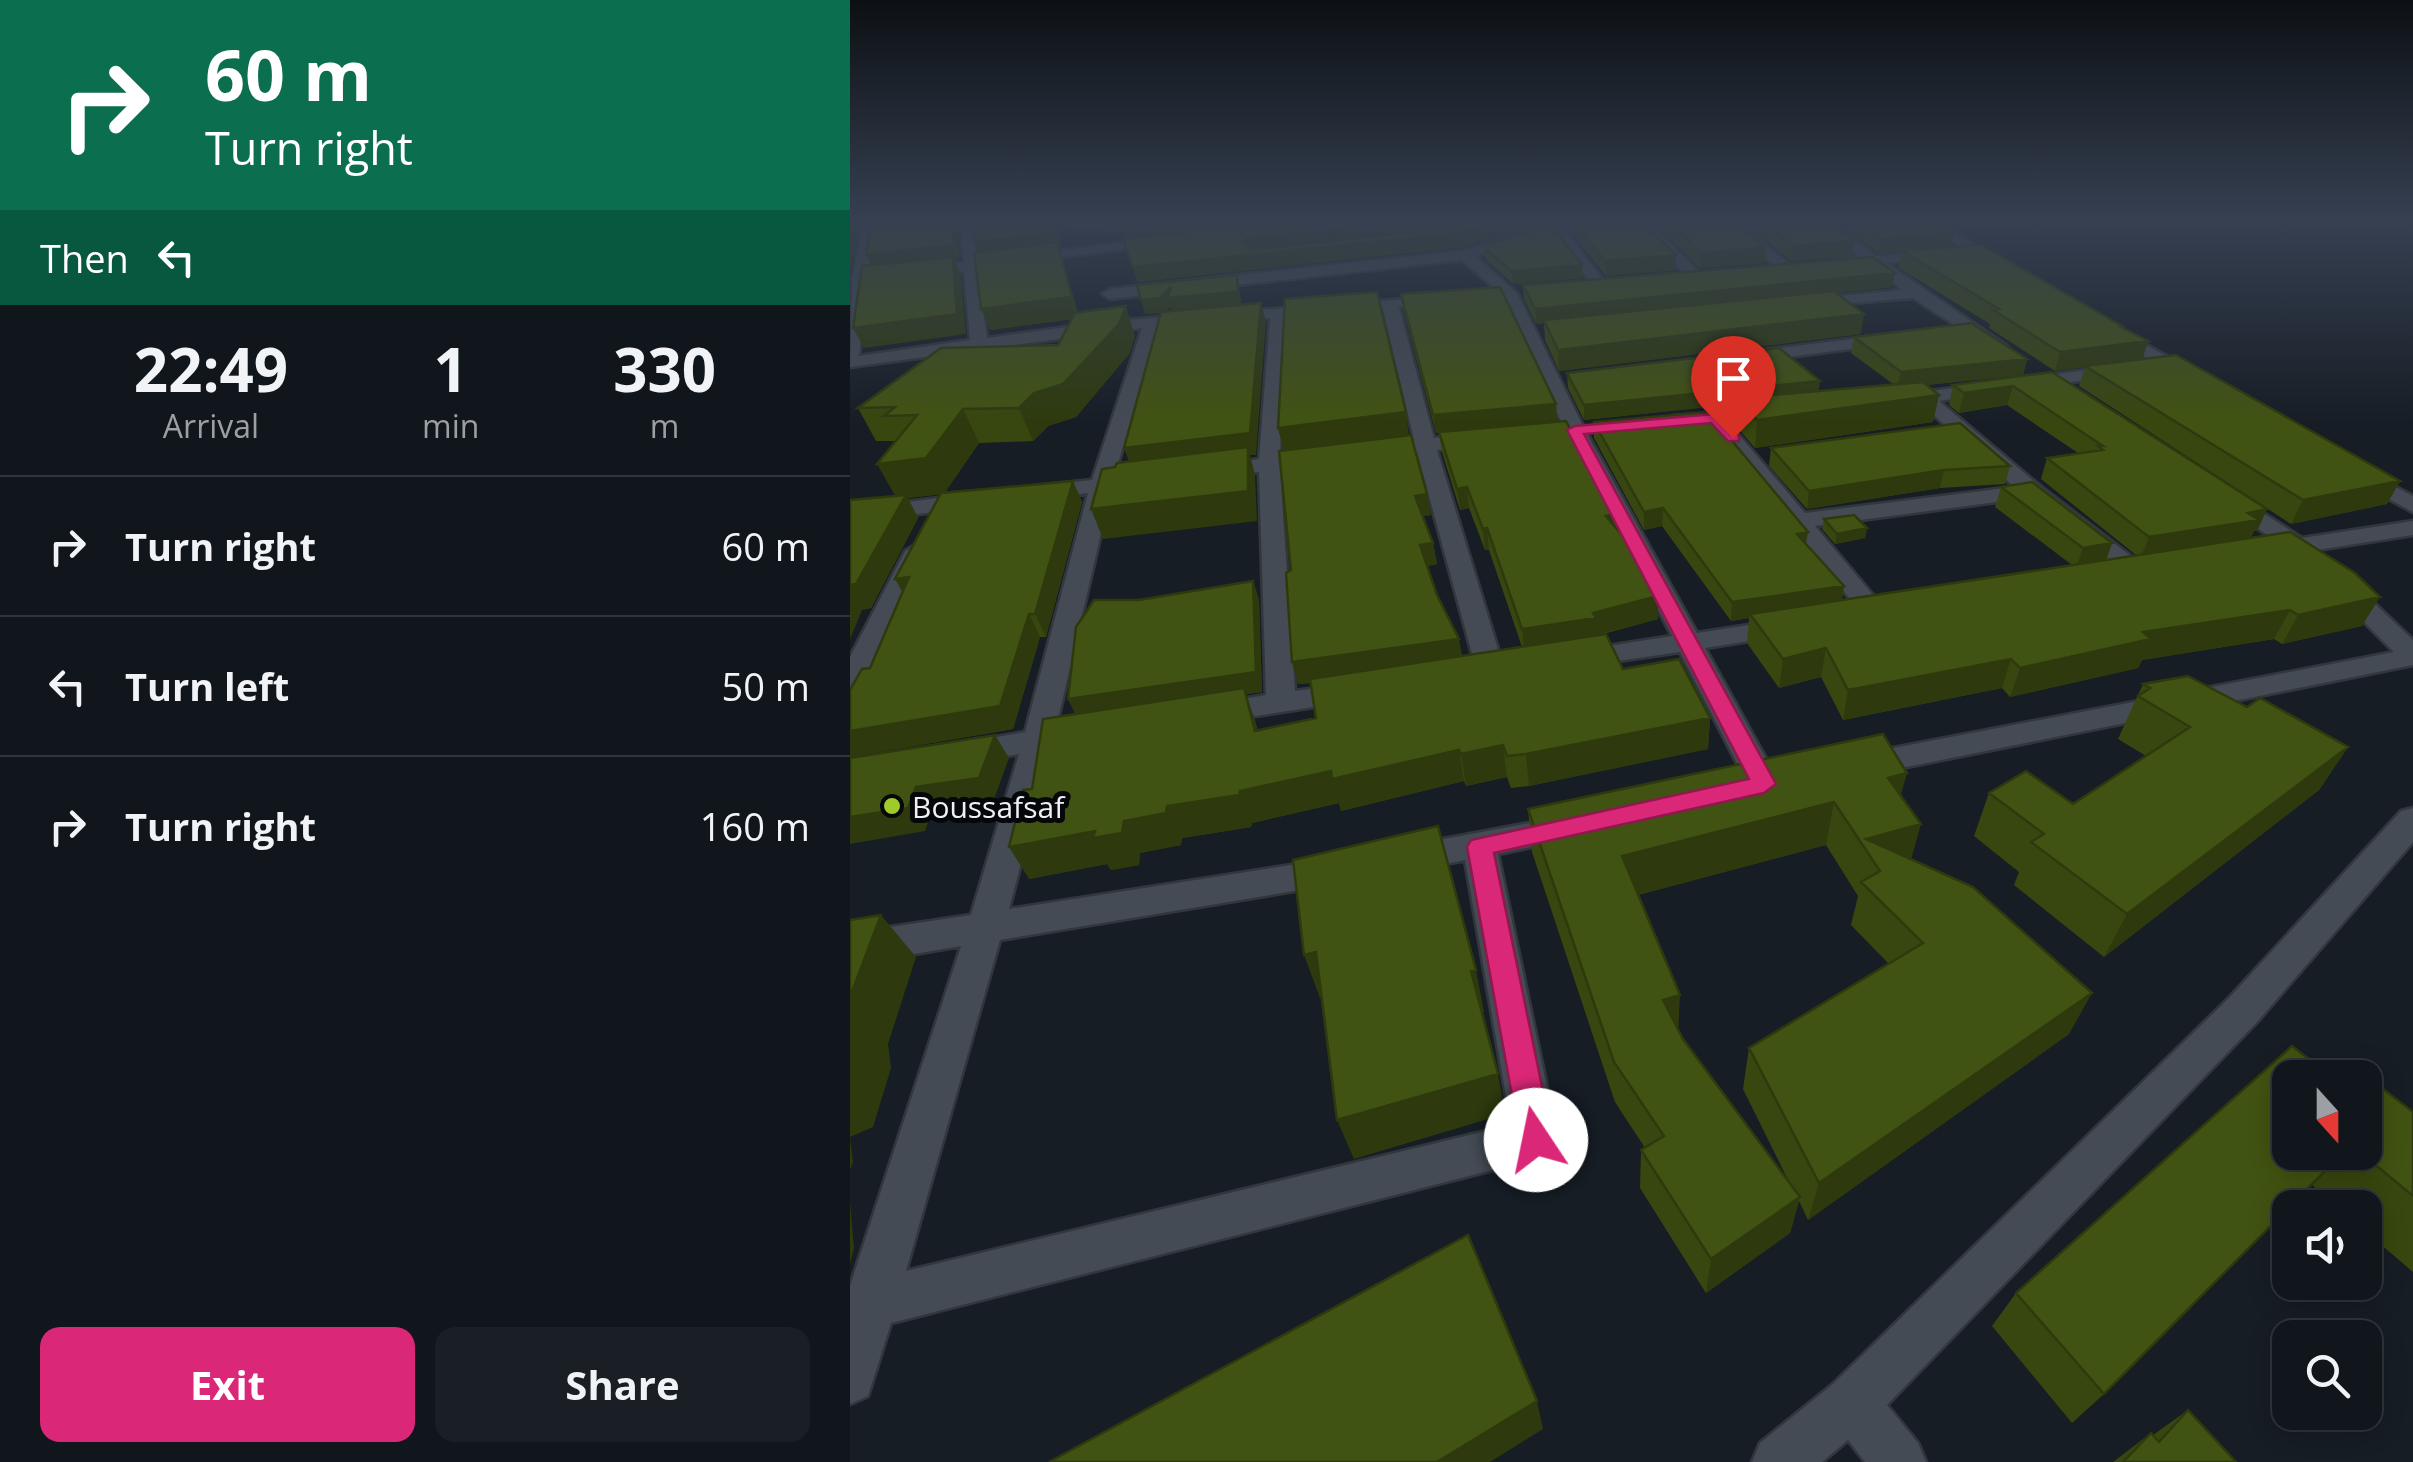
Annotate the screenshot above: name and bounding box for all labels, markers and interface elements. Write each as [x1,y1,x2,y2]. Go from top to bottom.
text: 60 m [205,26,372,122]
icon: right [40,40,170,170]
text: Turn right [205,117,413,178]
icon: left [149,230,204,285]
text: Then [40,232,129,284]
text: 22:49 [134,328,288,410]
text: 1 [434,328,468,410]
text: 330 [613,328,716,410]
pin [1691,336,1776,439]
icon: arrive [1706,351,1761,406]
text: Arrival [163,404,259,447]
text: min [422,404,479,447]
text: m [650,404,679,447]
icon: right [40,519,95,574]
text: Turn right [125,520,316,572]
text: 60 m [721,520,810,572]
icon: left [40,659,95,714]
text: Turn left [125,660,289,712]
text: 50 m [721,660,810,712]
place label: Boussafsaf [912,786,1066,827]
marker: Boussafsaf [881,795,903,817]
icon: right [40,799,95,854]
text: Turn right [125,800,316,852]
text: 160 m [700,800,810,852]
north arrow [2272,1060,2382,1170]
map controls [2272,1060,2382,1430]
position arrow [1484,1088,1588,1192]
button: sound [2272,1190,2382,1300]
button: search [2272,1320,2382,1430]
button: Exit [40,1327,415,1442]
button: Share [435,1327,810,1442]

